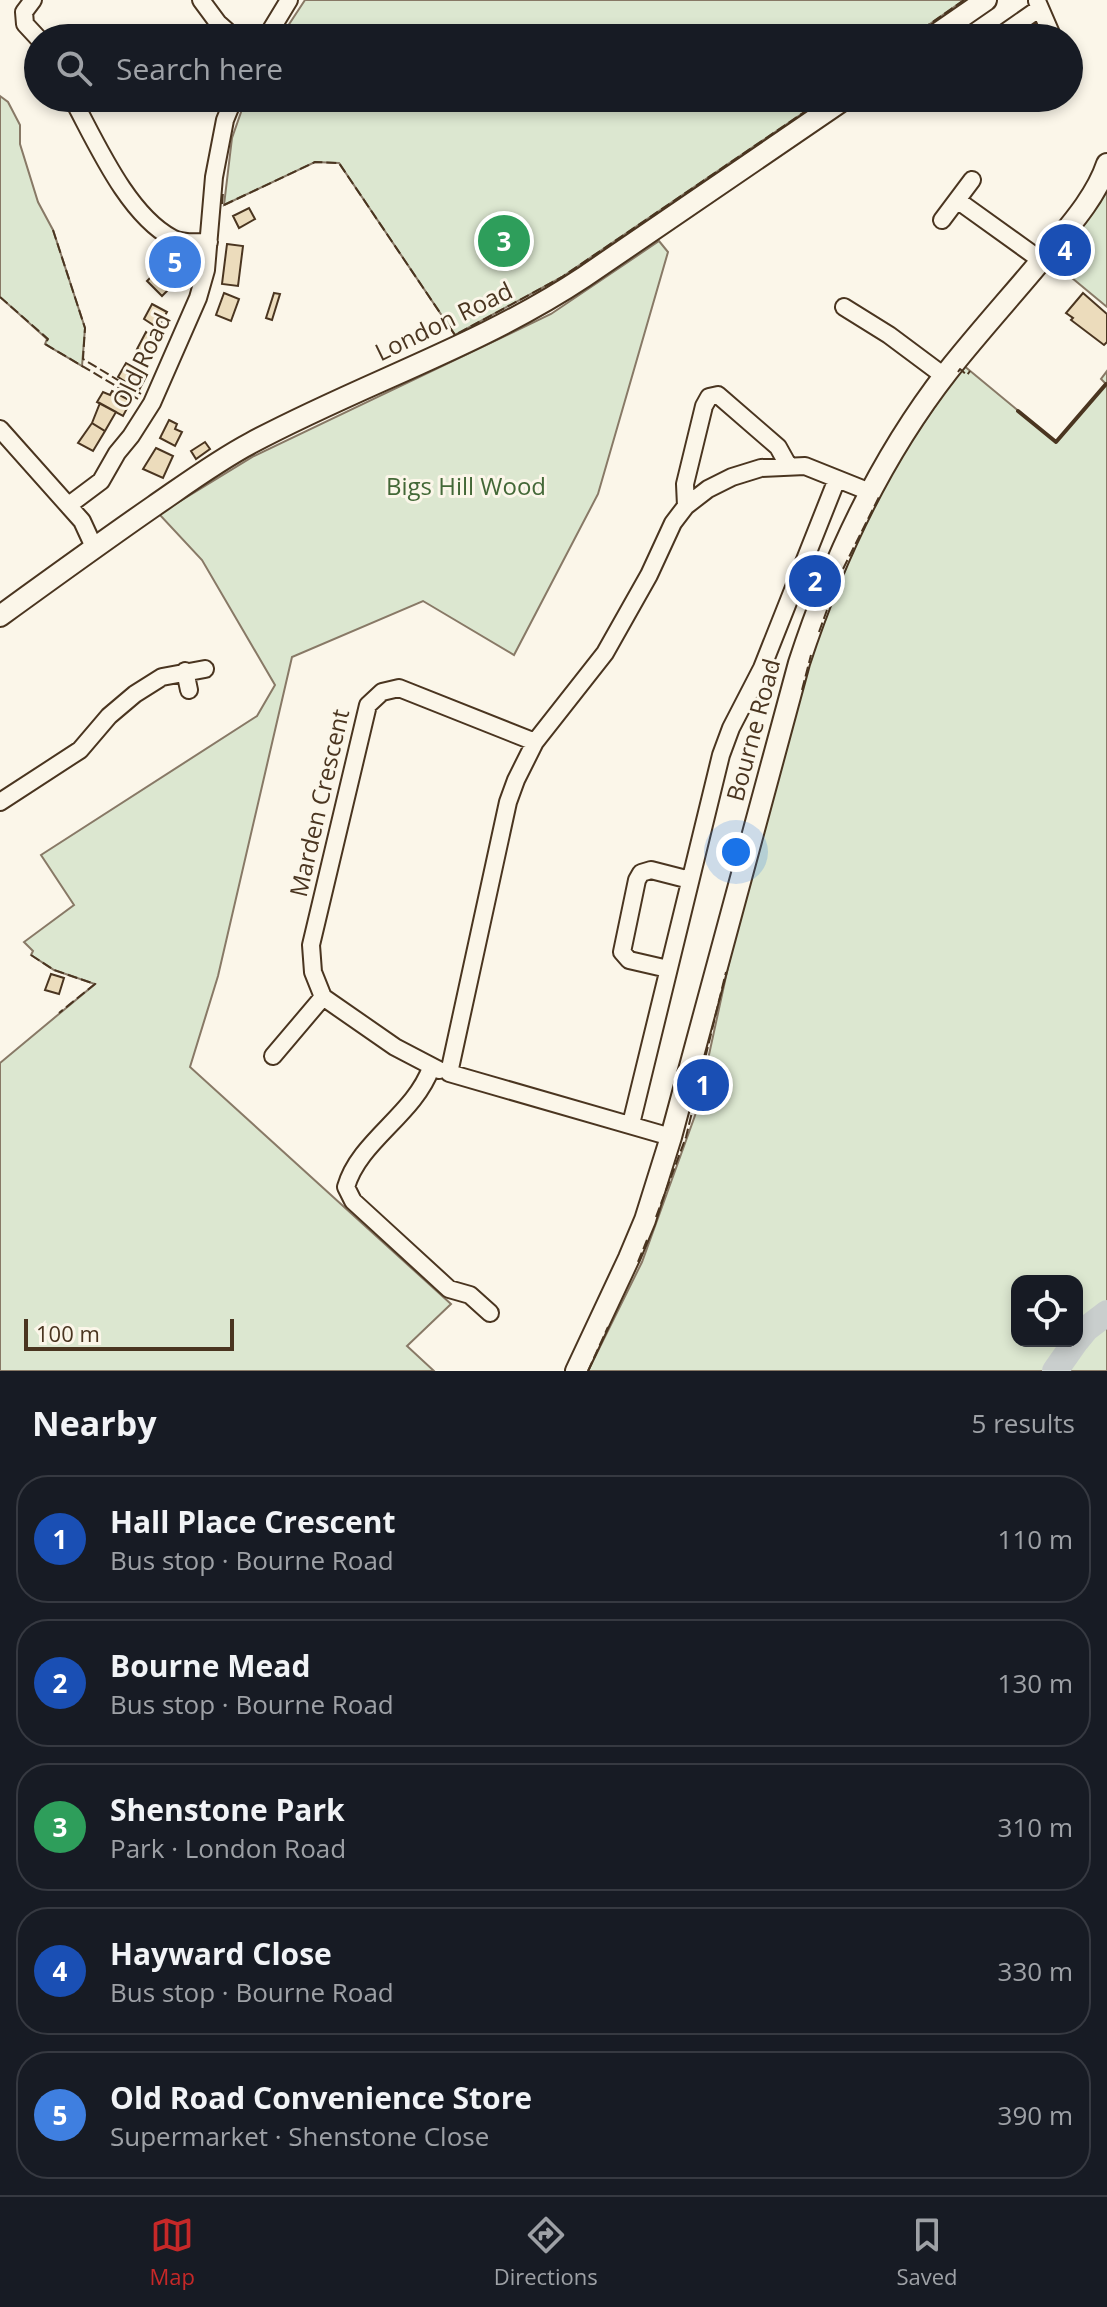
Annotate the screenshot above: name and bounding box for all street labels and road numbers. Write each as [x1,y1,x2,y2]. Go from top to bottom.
street label: London Road [369,273,518,368]
street label: Old Road [103,307,178,414]
street label: Bourne Road [718,655,787,804]
street label: Marden Crescent [281,705,356,900]

